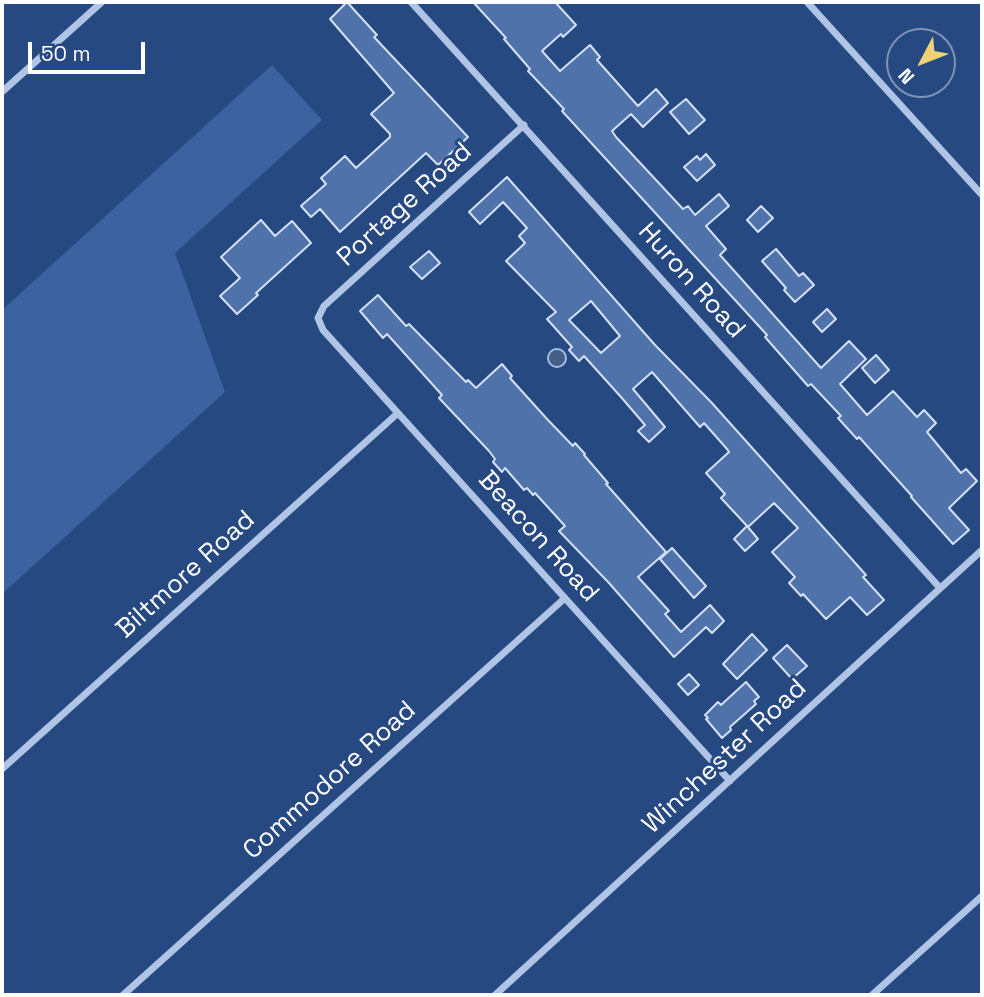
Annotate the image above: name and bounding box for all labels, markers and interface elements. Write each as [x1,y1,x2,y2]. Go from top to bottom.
scale bar [32,28,149,72]
north arrow [886,28,956,98]
text: 50 m [41,40,91,67]
text: N [893,63,920,89]
street label: Portage Road [331,136,479,274]
street label: Huron Road [631,217,751,345]
street label: Beacon Road [471,465,605,609]
street label: Biltmore Road [110,505,262,645]
street label: Winchester Road [637,673,813,841]
street label: Commodore Road [237,695,423,867]

